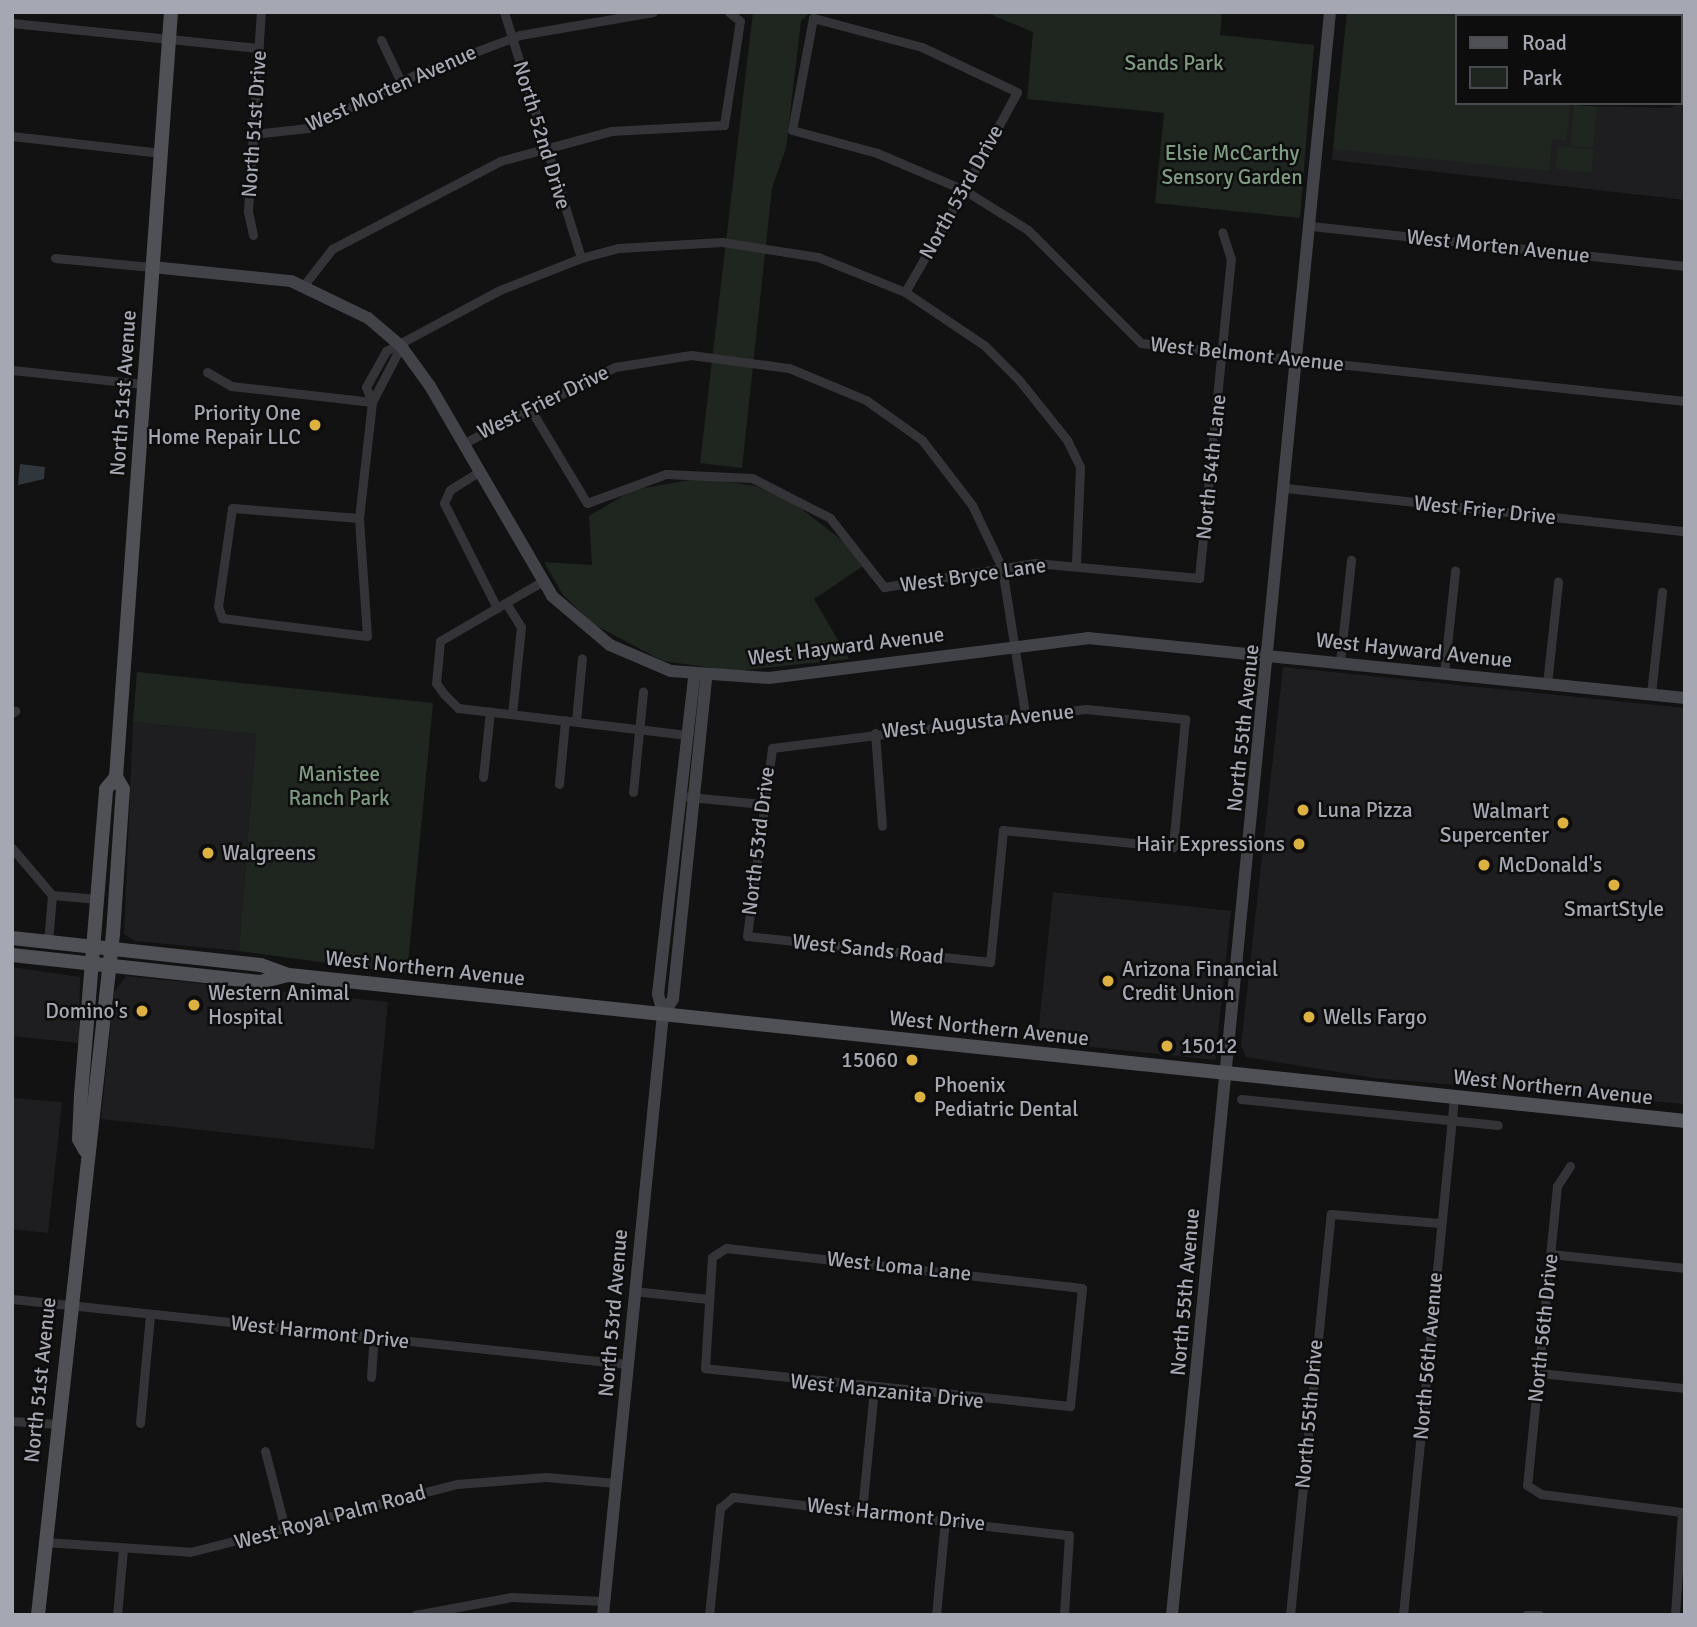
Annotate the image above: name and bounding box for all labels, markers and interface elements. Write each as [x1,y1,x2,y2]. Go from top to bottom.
legend [1456,14,1683,105]
text: Road [1522,30,1567,56]
street label: West Morten Avenue [302,39,480,137]
street label: North 51st Drive [236,50,272,198]
park label: Sands Park [1124,50,1224,76]
street label: North 52nd Drive [507,58,577,212]
text: Park [1522,65,1562,91]
street label: North 53rd Drive [914,120,1008,264]
park label: Elsie McCarthy Sensory Garden [1161,140,1303,190]
street label: West Morten Avenue [1405,224,1591,268]
street label: North 51st Avenue [105,309,141,477]
street label: West Belmont Avenue [1149,331,1345,377]
street label: West Frier Drive [473,359,613,445]
street label: North 54th Lane [1191,393,1231,541]
place label: Priority One Home Repair LLC [148,400,301,450]
marker: Priority One Home Repair LLC [307,417,323,433]
street label: West Frier Drive [1413,490,1557,530]
street label: West Bryce Lane [898,552,1048,598]
street label: West Hayward Avenue [746,621,946,671]
street label: West Hayward Avenue [1314,627,1514,673]
street label: North 55th Avenue [1222,643,1264,813]
street label: West Augusta Avenue [881,698,1075,744]
park label: Manistee Ranch Park [289,761,389,811]
street label: North 53rd Drive [736,765,780,917]
place label: Luna Pizza [1317,797,1413,823]
place label: Walmart Supercenter [1440,798,1549,848]
marker: Luna Pizza [1295,802,1311,818]
marker: Walmart Supercenter [1555,815,1571,831]
place label: Hair Expressions [1136,831,1285,857]
marker: Hair Expressions [1291,836,1307,852]
place label: Walgreens [222,840,316,866]
marker: Walgreens [200,845,216,861]
place label: McDonald's [1498,852,1602,878]
marker: McDonald's [1476,857,1492,873]
marker: SmartStyle [1606,877,1622,893]
place label: SmartStyle [1564,896,1664,922]
street label: West Sands Road [791,929,945,969]
street label: West Northern Avenue [324,945,526,991]
place label: Arizona Financial Credit Union [1122,956,1278,1006]
marker: Arizona Financial Credit Union [1100,973,1116,989]
place label: Western Animal Hospital [208,980,350,1030]
marker: Western Animal Hospital [186,997,202,1013]
place label: Domino's [45,998,128,1024]
marker: Domino's [134,1003,150,1019]
place label: Wells Fargo [1323,1004,1427,1030]
street label: West Northern Avenue [888,1005,1090,1051]
marker: Wells Fargo [1301,1009,1317,1025]
place label: 15012 [1181,1033,1238,1059]
marker: 15012 [1159,1038,1175,1054]
place label: 15060 [841,1047,898,1073]
marker: 15060 [904,1052,920,1068]
street label: West Northern Avenue [1452,1064,1654,1110]
place label: Phoenix Pediatric Dental [934,1072,1078,1122]
marker: Phoenix Pediatric Dental [912,1089,928,1105]
street label: North 55th Avenue [1165,1207,1205,1377]
street label: North 53rd Avenue [593,1228,633,1398]
street label: West Loma Lane [825,1246,973,1286]
street label: North 56th Drive [1523,1252,1563,1404]
street label: North 56th Avenue [1408,1271,1448,1441]
street label: North 51st Avenue [19,1296,61,1464]
street label: West Harmont Drive [230,1310,410,1354]
street label: North 55th Drive [1290,1338,1328,1490]
street label: West Manzanita Drive [789,1368,985,1414]
street label: West Royal Palm Road [232,1479,428,1555]
street label: West Harmont Drive [806,1492,986,1536]

